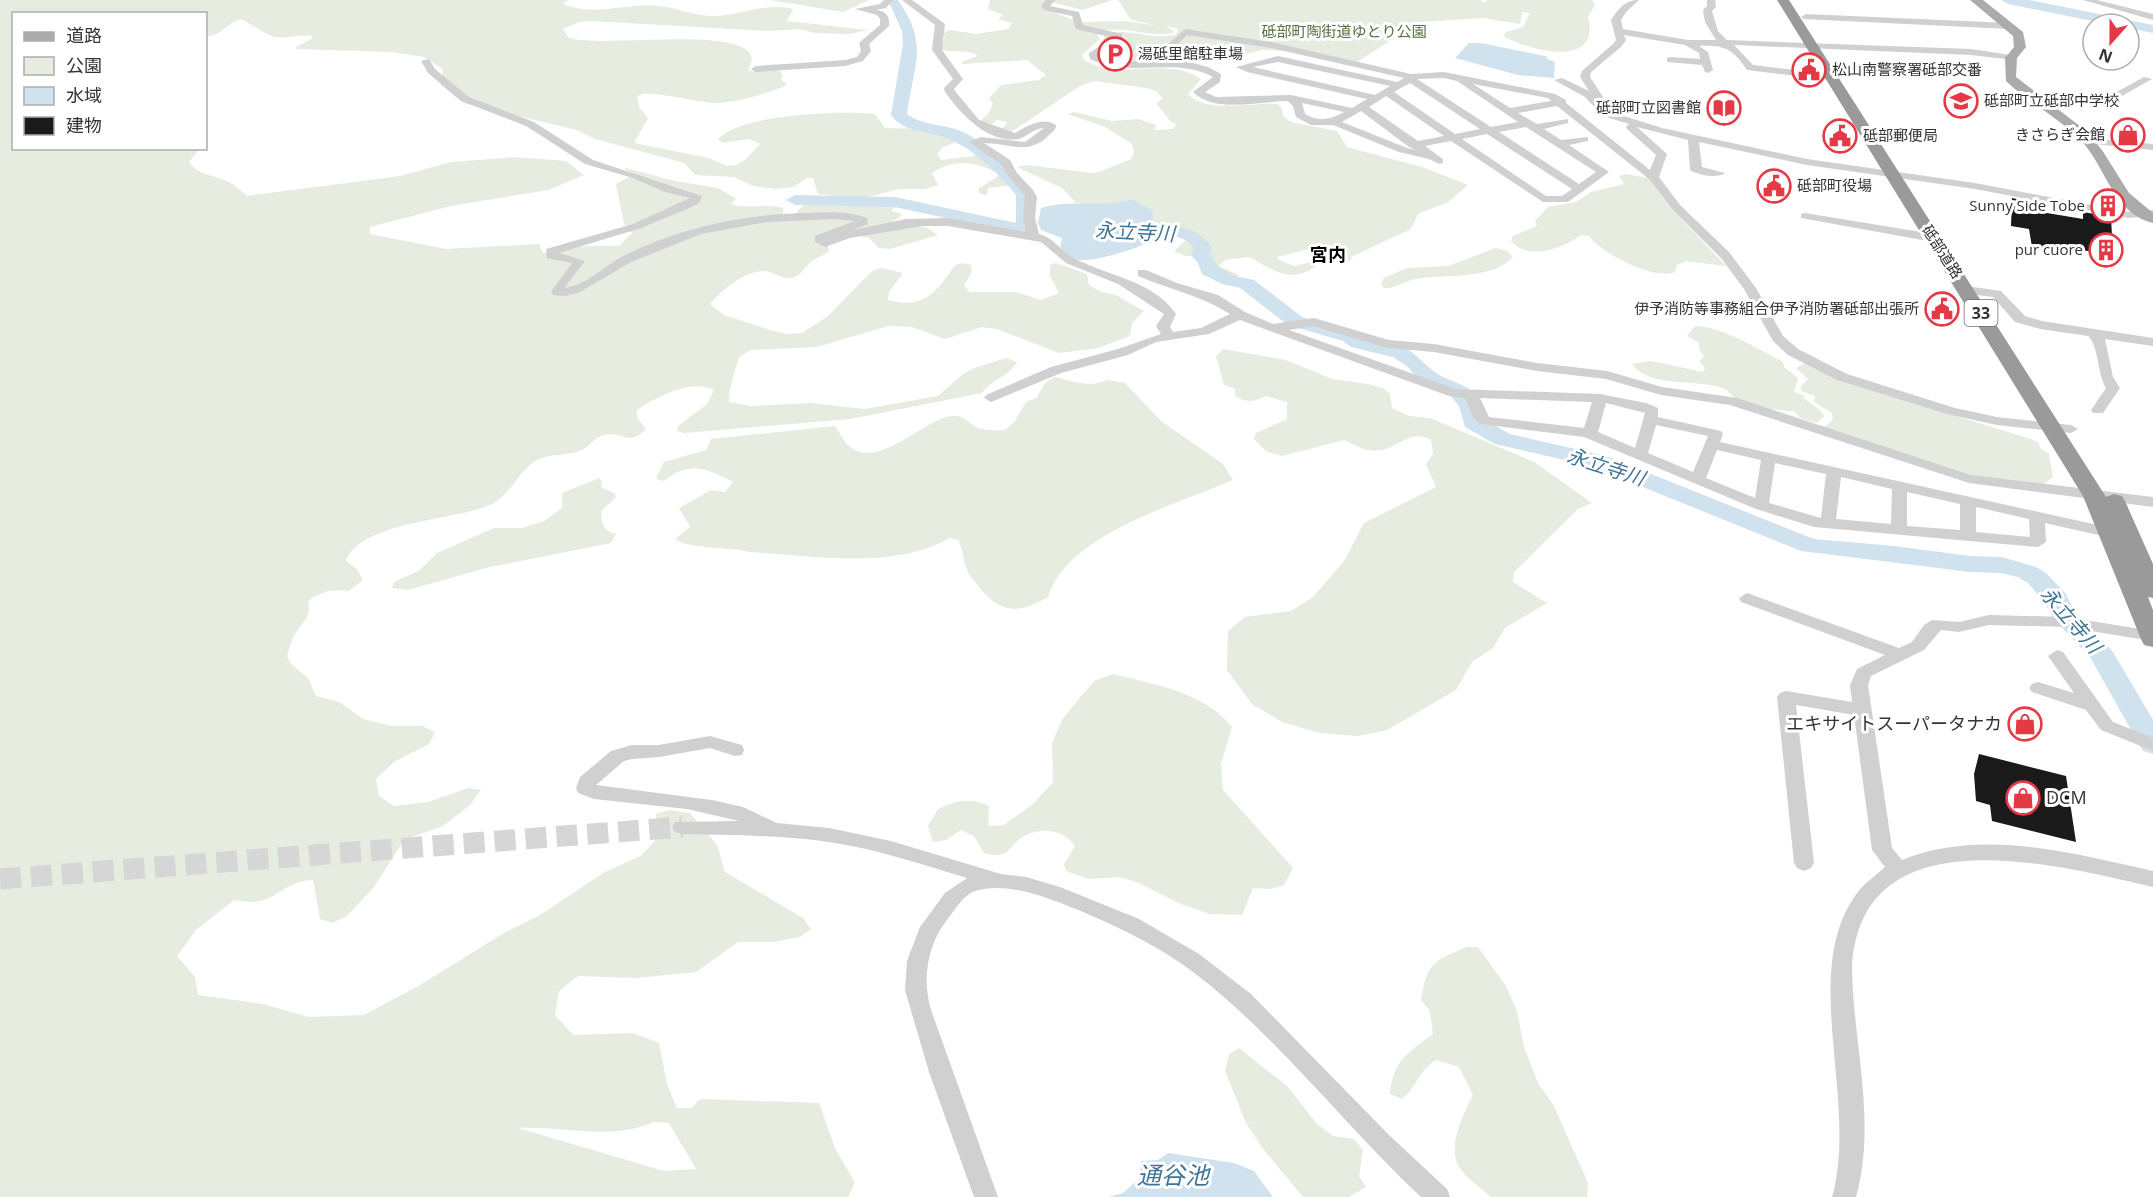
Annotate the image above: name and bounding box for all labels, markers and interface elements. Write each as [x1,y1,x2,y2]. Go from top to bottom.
legend [12,12,207,150]
north arrow [2081,12,2141,72]
park label: 砥部町陶街道ゆとり公園 [1261,21,1427,41]
text: 道路 [66,23,102,47]
parking icon: 湯砥里館駐車場 [1097,36,1133,72]
place label: 湯砥里館駐車場 [1138,43,1243,63]
text: N [2096,43,2116,69]
public building icon: 松山南警察署砥部交番 [1791,52,1827,88]
text: 公園 [66,53,102,77]
place label: 松山南警察署砥部交番 [1832,59,1982,79]
text: 水域 [66,83,102,107]
school or university icon: 砥部町立砥部中学校 [1943,83,1979,119]
library icon: 砥部町立図書館 [1706,90,1742,126]
place label: 砥部町立砥部中学校 [1984,90,2119,110]
place label: 砥部町立図書館 [1596,97,1701,117]
text: 建物 [66,113,102,137]
shop icon: きさらぎ会館 [2110,117,2146,153]
public building icon: 砥部郵便局 [1822,118,1858,154]
place label: きさらぎ会館 [2015,124,2105,144]
place label: 砥部郵便局 [1863,125,1938,145]
public building icon: 砥部町役場 [1756,168,1792,204]
place label: 砥部町役場 [1797,175,1872,195]
building icon: Sunny Side Tobe [2090,188,2126,224]
place label: Sunny Side Tobe [1969,195,2085,215]
water label: 永立寺川 [1094,216,1178,247]
street label: 砥部道路 [1918,221,1968,282]
building icon: pur cuore [2088,232,2124,268]
place label: pur cuore [2015,239,2083,259]
district label: 宮内 [1310,242,1346,266]
public building icon: 伊予消防等事務組合伊予消防署砥部出張所 [1924,291,1960,327]
place label: 伊予消防等事務組合伊予消防署砥部出張所 [1634,298,1919,318]
road number: 33 [1964,300,1998,326]
water label: 永立寺川 [1564,441,1650,492]
water label: 永立寺川 [2035,581,2109,660]
shop icon: エキサイトスーパータナカ [2007,706,2043,742]
place label: エキサイトスーパータナカ [1786,711,2002,735]
shop icon: DCM [2005,780,2041,816]
place label: DCM [2046,785,2087,809]
water label: 通谷池 [1137,1158,1211,1191]

